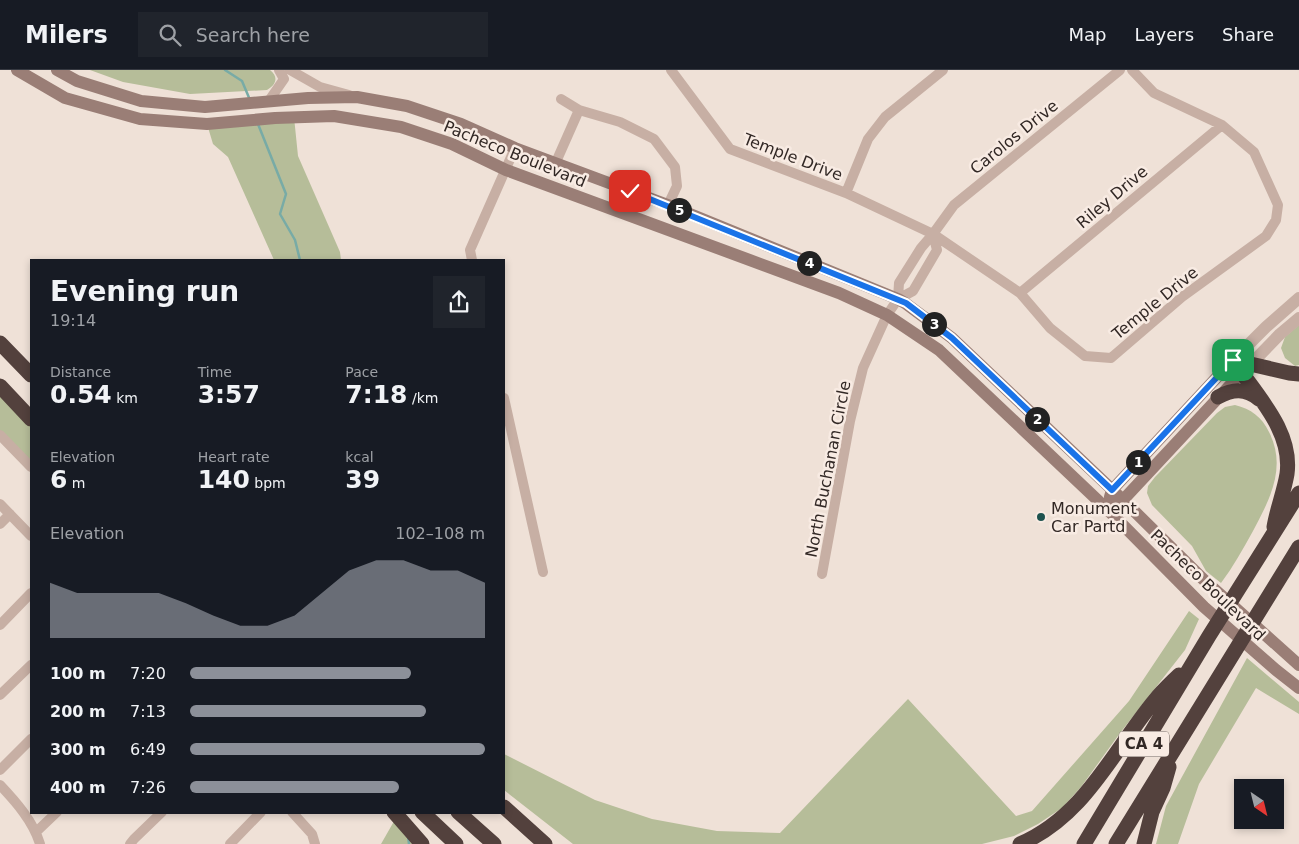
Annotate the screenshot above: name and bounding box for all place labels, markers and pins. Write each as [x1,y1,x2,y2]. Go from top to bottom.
pin [609,170,651,212]
pin: 5 [666,198,692,222]
pin: 4 [796,250,822,276]
pin: 3 [922,312,946,336]
pin [1212,339,1254,381]
pin: 2 [1024,406,1050,432]
pin: 1 [1126,450,1150,474]
place label: Monument Car Partd [1051,499,1137,536]
marker: Monument Car Partd [1035,511,1047,523]

